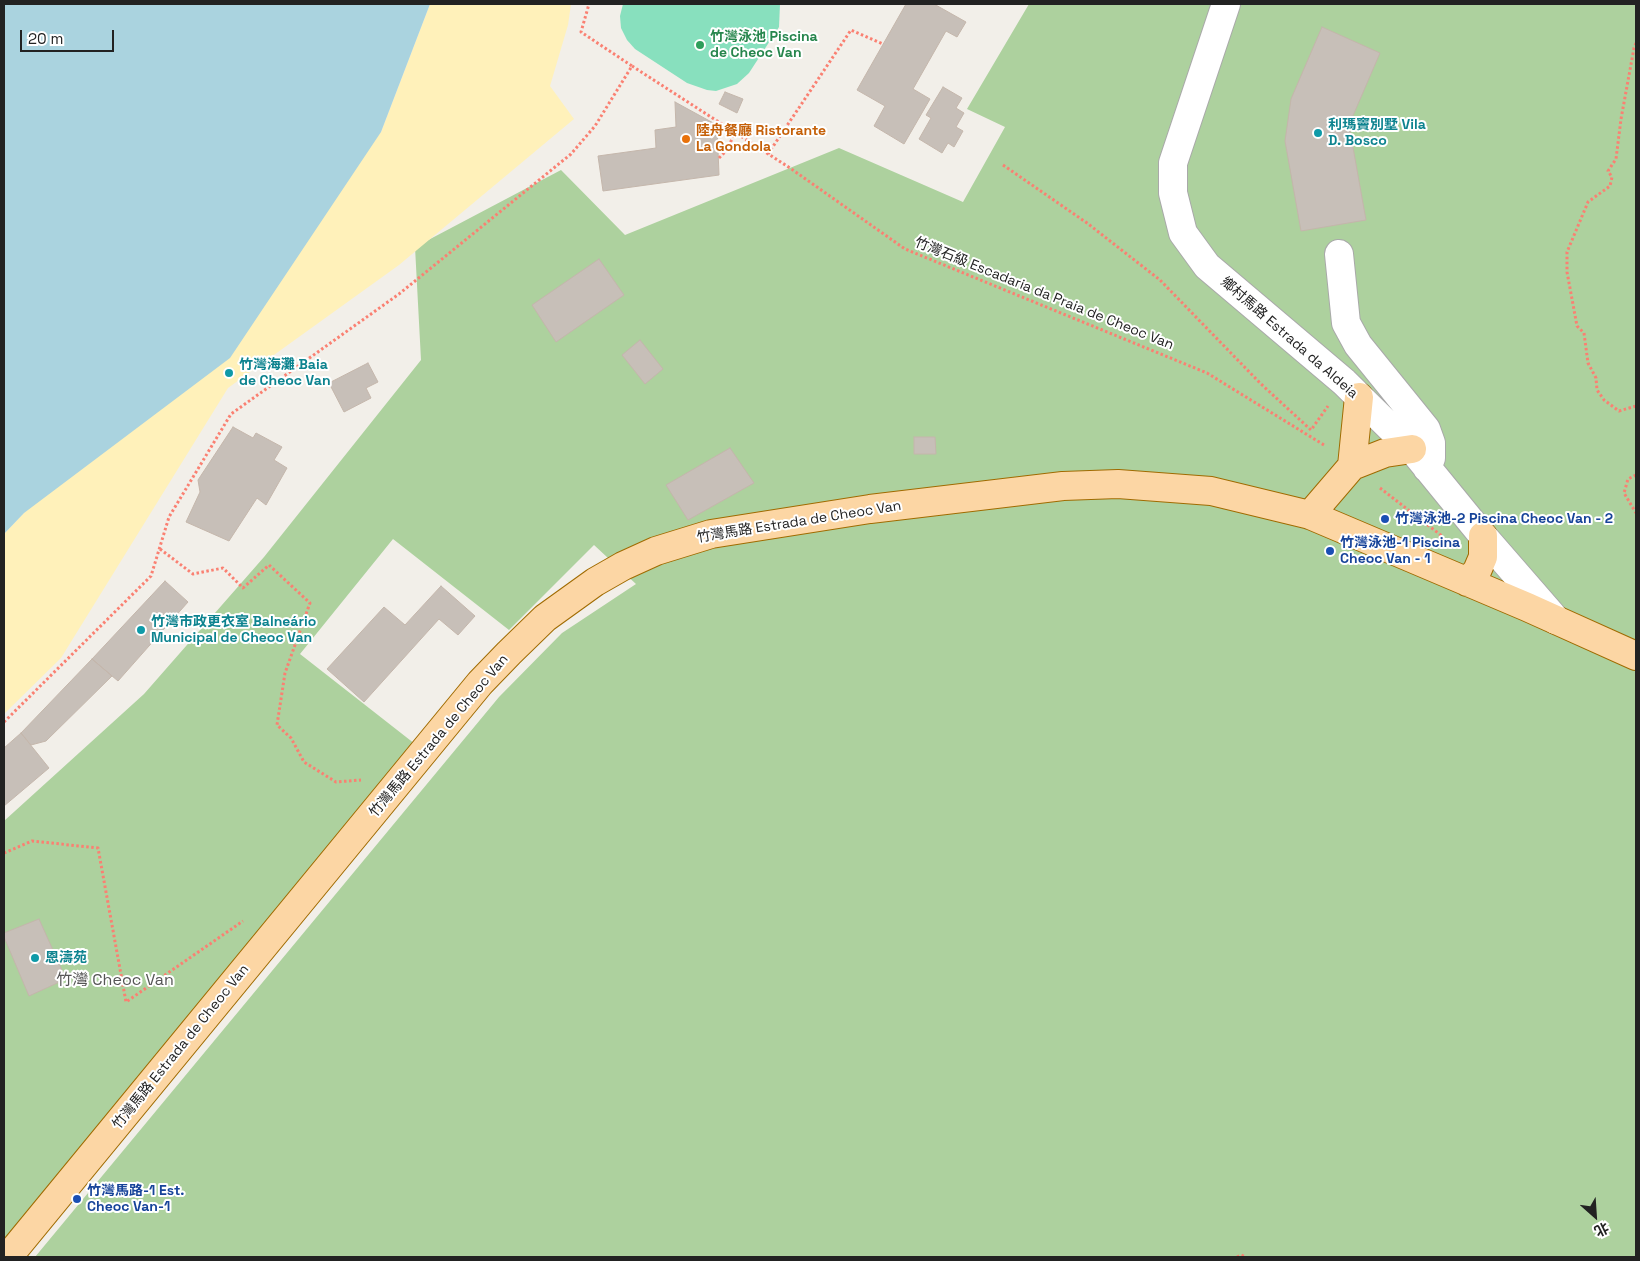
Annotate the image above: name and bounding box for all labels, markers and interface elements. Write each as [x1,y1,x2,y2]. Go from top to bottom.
scale bar [22,20,116,52]
text: 20 m [28,29,63,48]
place label: 竹灣泳池 Piscina de Cheoc Van [710,29,818,62]
marker: 竹灣泳池 Piscina de Cheoc Van [694,39,706,51]
place label: 利瑪竇別墅 Vila D. Bosco [1328,117,1426,150]
place label: 陸舟餐廳 Ristorante La Gondola [696,123,826,156]
marker: 利瑪竇別墅 Vila D. Bosco [1312,127,1324,139]
marker: 陸舟餐廳 Ristorante La Gondola [680,133,692,145]
street label: 竹灣石級 Escadaria da Praia de Cheoc Van [912,234,1176,354]
street label: 鄉村馬路 Estrada da Aldeia [1217,274,1361,402]
place label: 竹灣海灘 Baia de Cheoc Van [239,357,331,390]
marker: 竹灣海灘 Baia de Cheoc Van [223,367,235,379]
street label: 竹灣馬路 Estrada de Cheoc Van [696,498,902,546]
place label: 竹灣泳池-2 Piscina Cheoc Van - 2 [1395,511,1613,527]
marker: 竹灣泳池-2 Piscina Cheoc Van - 2 [1379,513,1391,525]
place label: 竹灣泳池-1 Piscina Cheoc Van - 1 [1340,535,1460,568]
marker: 竹灣泳池-1 Piscina Cheoc Van - 1 [1324,545,1336,557]
place label: 竹灣市政更衣室 Balneário Municipal de Cheoc Van [151,614,316,646]
marker: 竹灣市政更衣室 Balneário Municipal de Cheoc Van [135,624,147,636]
street label: 竹灣馬路 Estrada de Cheoc Van [366,651,512,821]
place label: 恩濤苑 [45,950,87,966]
marker: 恩濤苑 [29,952,41,964]
street label: 竹灣馬路 Estrada de Cheoc Van [109,961,253,1133]
district label: 竹灣 Cheoc Van [56,971,174,991]
place label: 竹灣馬路-1 Est. Cheoc Van-1 [87,1183,184,1216]
north arrow [1570,1191,1620,1241]
marker: 竹灣馬路-1 Est. Cheoc Van-1 [71,1193,83,1205]
text: 北 [1591,1218,1612,1241]

